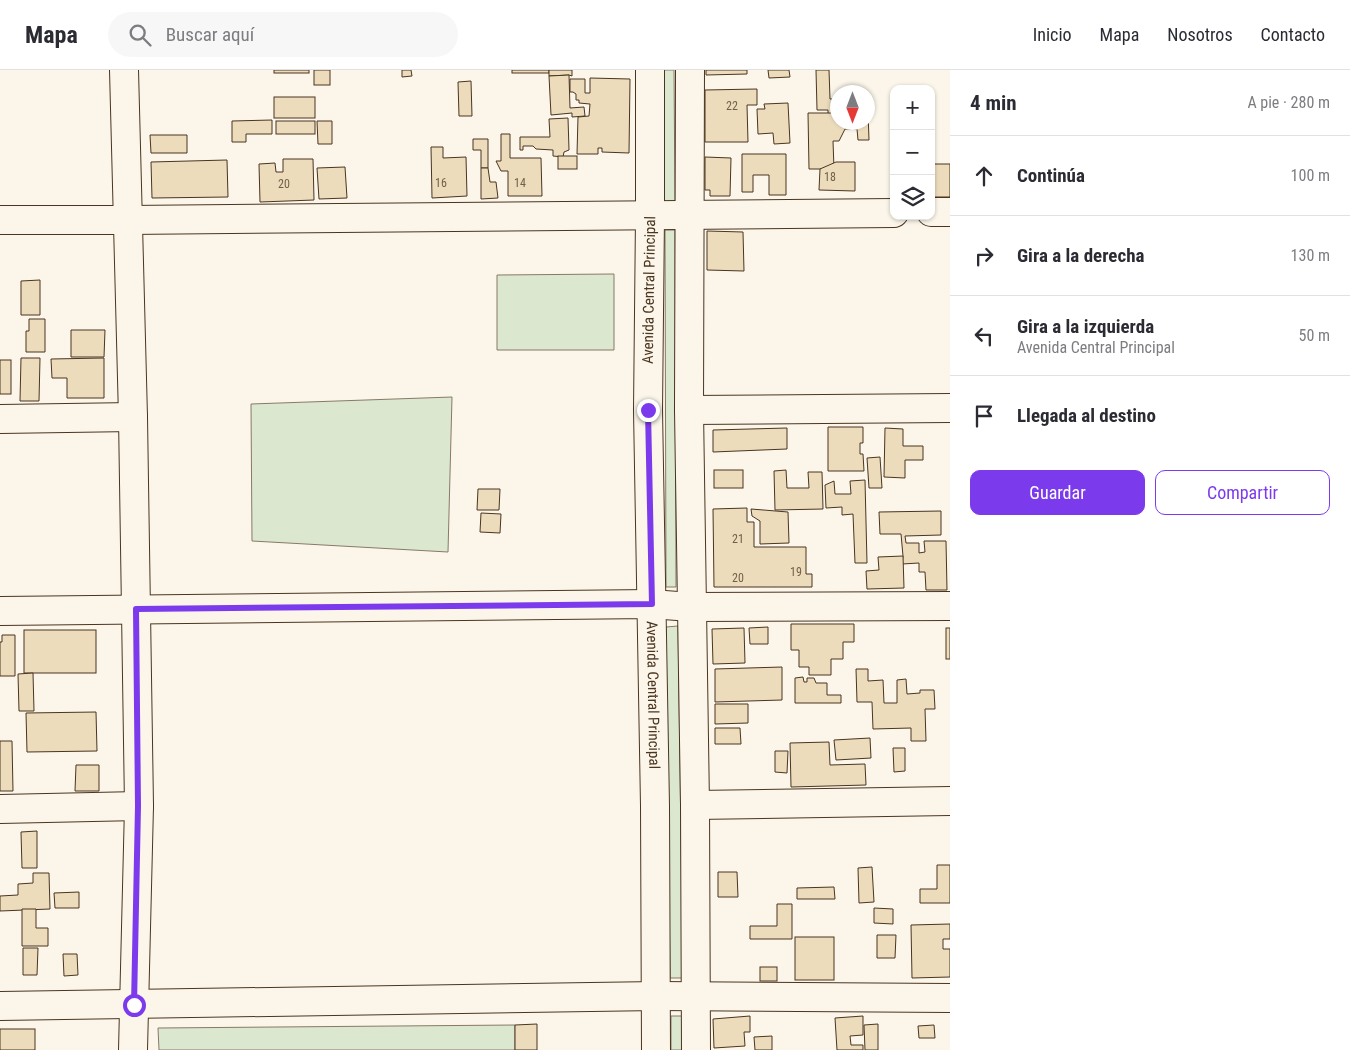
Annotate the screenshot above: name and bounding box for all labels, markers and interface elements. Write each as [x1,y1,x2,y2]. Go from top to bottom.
search box [108,12,458,57]
text: Mapa [25,21,78,49]
icon: search [126,21,154,49]
text: Buscar aquí [166,23,254,46]
text: Inicio [1033,24,1072,45]
text: Mapa [1100,24,1139,45]
text: Nosotros [1167,24,1233,45]
text: Contacto [1261,24,1325,45]
north arrow [830,85,875,130]
map controls [890,85,935,220]
button: + [890,85,935,130]
text: 4 min [970,91,1017,115]
text: A pie · 280 m [1247,93,1330,112]
house number: 22 [726,99,738,113]
button: − [890,130,935,175]
icon: ahead [970,162,998,190]
text: Continúa [1017,164,1085,187]
text: 100 m [1291,166,1330,185]
house number: 18 [824,170,836,184]
button: layers [890,175,935,220]
house number: 16 [435,176,447,190]
house number: 14 [514,176,526,190]
house number: 20 [278,177,290,191]
street label: Avenida Central Principal [639,216,659,364]
icon: right [970,242,998,270]
text: Gira a la derecha [1017,244,1144,267]
text: 130 m [1291,246,1330,265]
text: Gira a la izquierda [1017,315,1154,338]
icon: left [970,322,998,350]
text: 50 m [1298,326,1330,345]
text: Avenida Central Principal [1017,338,1175,357]
route end [637,399,660,422]
icon: arrive [970,402,998,430]
text: Llegada al destino [1017,404,1156,427]
button: Guardar [970,470,1145,515]
button: Compartir [1155,470,1330,515]
house number: 21 [732,532,744,546]
house number: 19 [790,565,802,579]
house number: 20 [732,571,744,585]
street label: Avenida Central Principal [643,621,663,769]
route start [123,994,146,1017]

